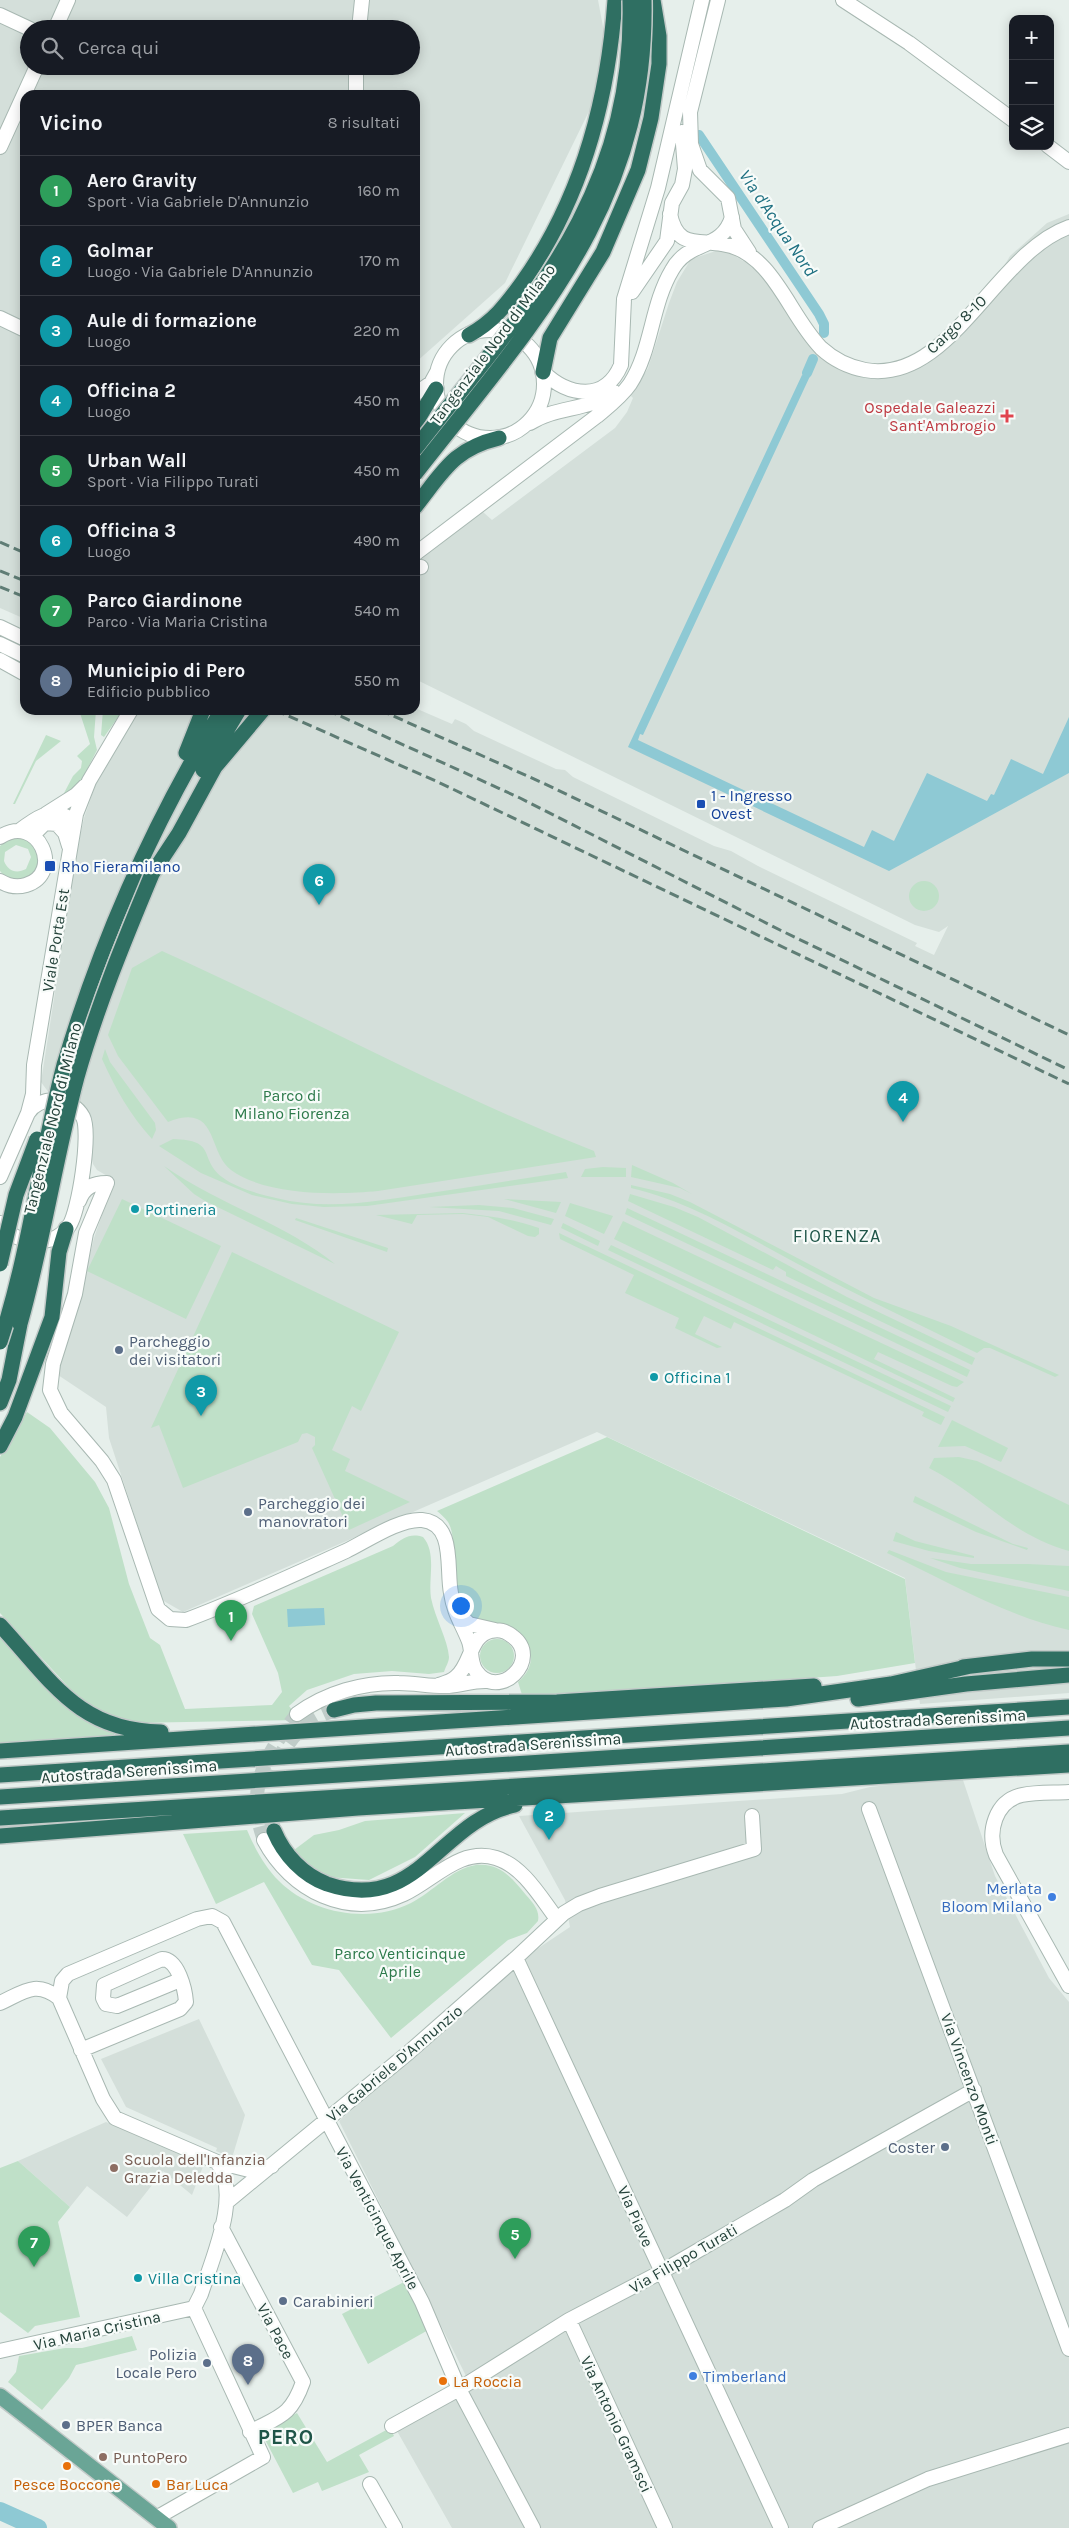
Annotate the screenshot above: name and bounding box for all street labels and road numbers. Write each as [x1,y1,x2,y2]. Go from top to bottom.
street label: Tangenziale Nord di Milano [426,260,559,428]
street label: Cargo 8-10 [922,291,990,358]
street label: Viale Porta Est [38,887,73,993]
street label: Tangenziale Nord di Milano [20,1021,85,1216]
street label: Autostrada Serenissima [849,1705,1027,1734]
street label: Autostrada Serenissima [444,1729,622,1760]
street label: Autostrada Serenissima [40,1756,218,1787]
street label: Via Gabriele D'Annunzio [322,2001,466,2126]
street label: Via Vincenzo Monti [937,2011,1002,2148]
street label: Via Venticinque Aprile [332,2144,423,2293]
street label: Via Piave [614,2183,657,2250]
street label: Via Filippo Turati [626,2220,741,2297]
street label: Via Pace [253,2300,298,2362]
street label: Via Maria Cristina [32,2307,163,2354]
street label: Via Antonio Gramsci [577,2353,656,2495]

